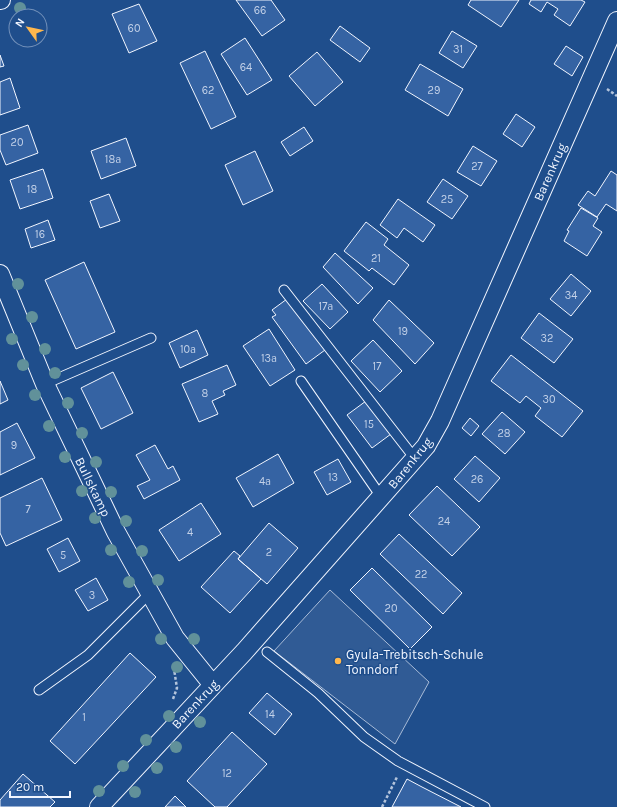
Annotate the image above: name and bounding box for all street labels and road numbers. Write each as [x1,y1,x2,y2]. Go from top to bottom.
street label: Barenkrug [531,140,570,203]
street label: Barenkrug [385,434,436,492]
street label: Bullskamp [72,455,114,519]
street label: Barenkrug [168,676,222,732]

